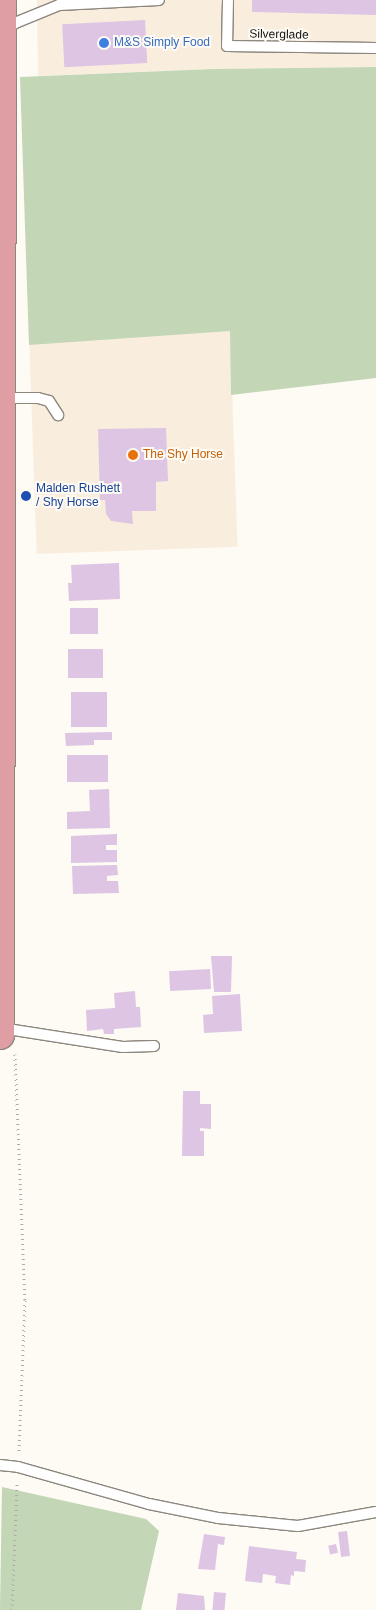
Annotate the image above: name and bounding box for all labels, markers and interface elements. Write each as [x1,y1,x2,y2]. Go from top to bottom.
street label: Silverglade [249,27,309,43]
place label: M&S Simply Food [114,36,210,50]
marker: M&S Simply Food [98,37,110,49]
place label: The Shy Horse [143,448,223,462]
marker: The Shy Horse [127,449,139,461]
place label: Malden Rushett / Shy Horse [36,482,120,510]
marker: Malden Rushett / Shy Horse [20,490,32,502]

